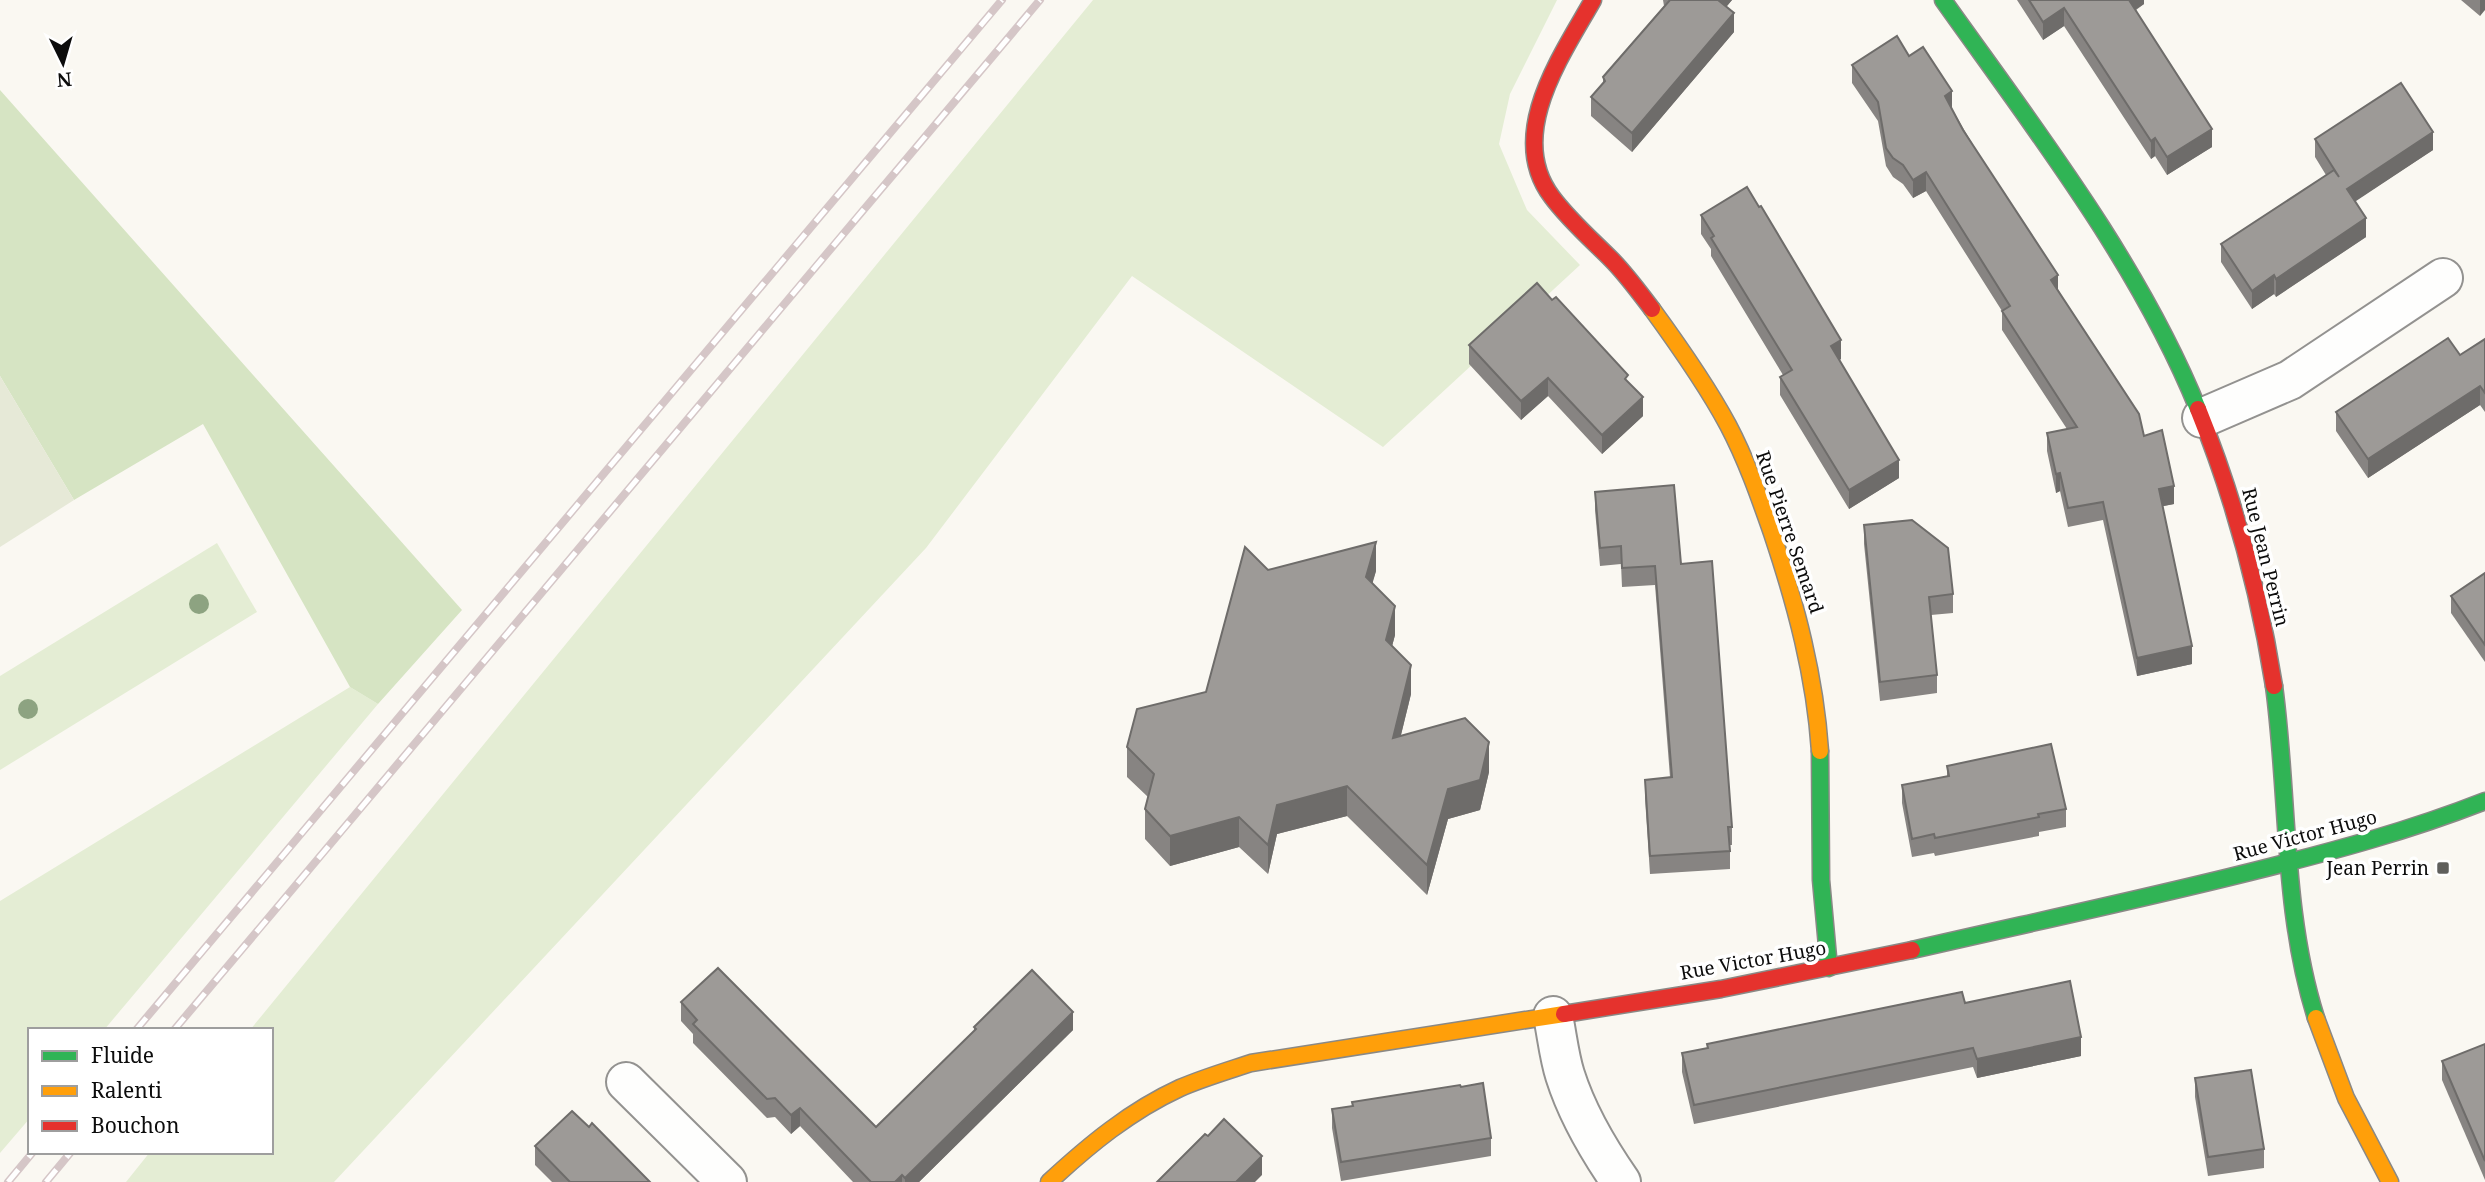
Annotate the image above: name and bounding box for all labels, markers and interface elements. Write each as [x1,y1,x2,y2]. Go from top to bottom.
north arrow [28,28,98,98]
text: N [56,66,73,94]
street label: Rue Pierre Semard [1750,447,1830,617]
street label: Rue Jean Perrin [2236,485,2296,629]
street label: Rue Victor Hugo [2230,803,2380,867]
place label: Jean Perrin [2325,855,2429,881]
marker: Jean Perrin [2435,860,2451,876]
street label: Rue Victor Hugo [1678,934,1828,986]
legend [28,1028,273,1154]
text: Fluide [91,1041,154,1069]
text: Ralenti [91,1076,162,1104]
text: Bouchon [91,1111,180,1139]

